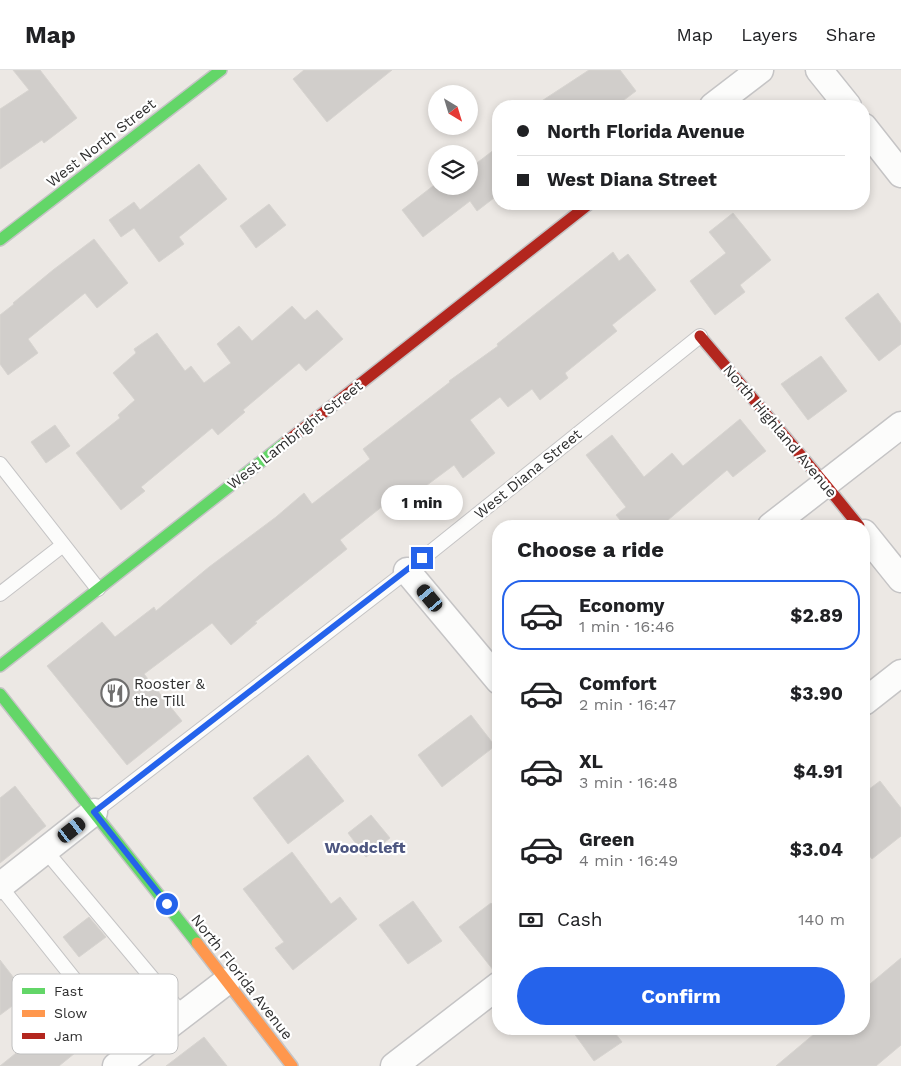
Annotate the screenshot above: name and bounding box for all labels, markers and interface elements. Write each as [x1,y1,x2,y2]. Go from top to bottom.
text: Map [25,21,76,49]
text: Map [676,24,713,45]
text: Layers [741,24,798,45]
text: Share [826,24,876,45]
north arrow [428,85,478,135]
map controls [428,85,478,195]
street label: West North Street [43,94,160,191]
text: North Florida Avenue [547,120,745,143]
button: layers [428,145,478,195]
text: West Diana Street [547,168,717,191]
street label: North Highland Avenue [719,361,841,501]
street label: West Lambright Street [224,376,367,493]
street label: West Diana Street [471,425,586,523]
callout: 1 min [381,486,463,520]
text: 1 min [401,493,443,512]
text: Choose a ride [517,537,664,562]
route end [411,547,433,569]
car [414,582,445,614]
icon: car [519,593,564,638]
text: Economy [579,594,664,617]
text: $2.89 [790,604,843,627]
text: 1 min · 16:46 [579,617,675,636]
icon: car [519,671,564,716]
text: Comfort [579,672,657,695]
place label: Rooster & the Till [134,675,205,710]
restaurant icon: Rooster & the Till [100,678,130,708]
text: $3.90 [790,682,843,705]
text: 2 min · 16:47 [579,695,676,714]
icon: car [519,749,564,794]
text: XL [579,750,603,773]
text: $4.91 [793,760,843,783]
text: 3 min · 16:48 [579,773,678,792]
car [55,815,88,845]
icon: car [519,827,564,872]
text: Green [579,828,635,851]
district label: Woodcleft [325,838,405,857]
text: $3.04 [790,838,843,861]
text: 4 min · 16:49 [579,851,678,870]
route start [156,893,178,915]
icon: cash [517,906,545,934]
text: Cash [557,908,603,931]
text: 140 m [798,910,845,929]
street label: North Florida Avenue [187,911,297,1043]
button: Confirm [517,967,845,1025]
legend [12,974,178,1054]
text: Fast [54,983,83,999]
text: Slow [54,1005,87,1021]
text: Jam [54,1028,83,1044]

